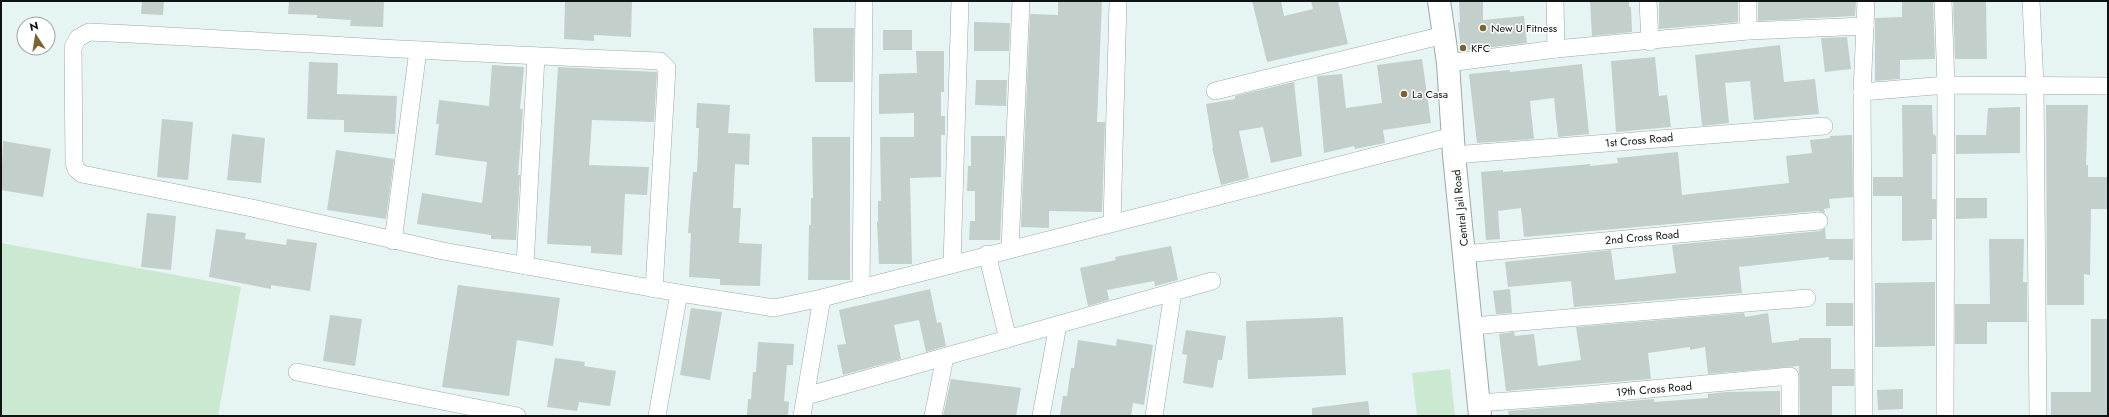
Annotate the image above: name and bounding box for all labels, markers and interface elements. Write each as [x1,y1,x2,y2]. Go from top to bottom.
north arrow [16,16,56,56]
text: N [28,17,40,35]
place label: New U Fitness [1491,20,1558,36]
marker: New U Fitness [1478,23,1488,33]
place label: KFC [1471,40,1490,56]
marker: KFC [1458,43,1468,53]
place label: La Casa [1412,86,1448,102]
marker: La Casa [1399,89,1409,99]
street label: 1st Cross Road [1604,129,1674,151]
street label: Central Jail Road [1448,169,1472,247]
street label: 2nd Cross Road [1604,226,1680,248]
street label: 19th Cross Road [1615,378,1693,400]

